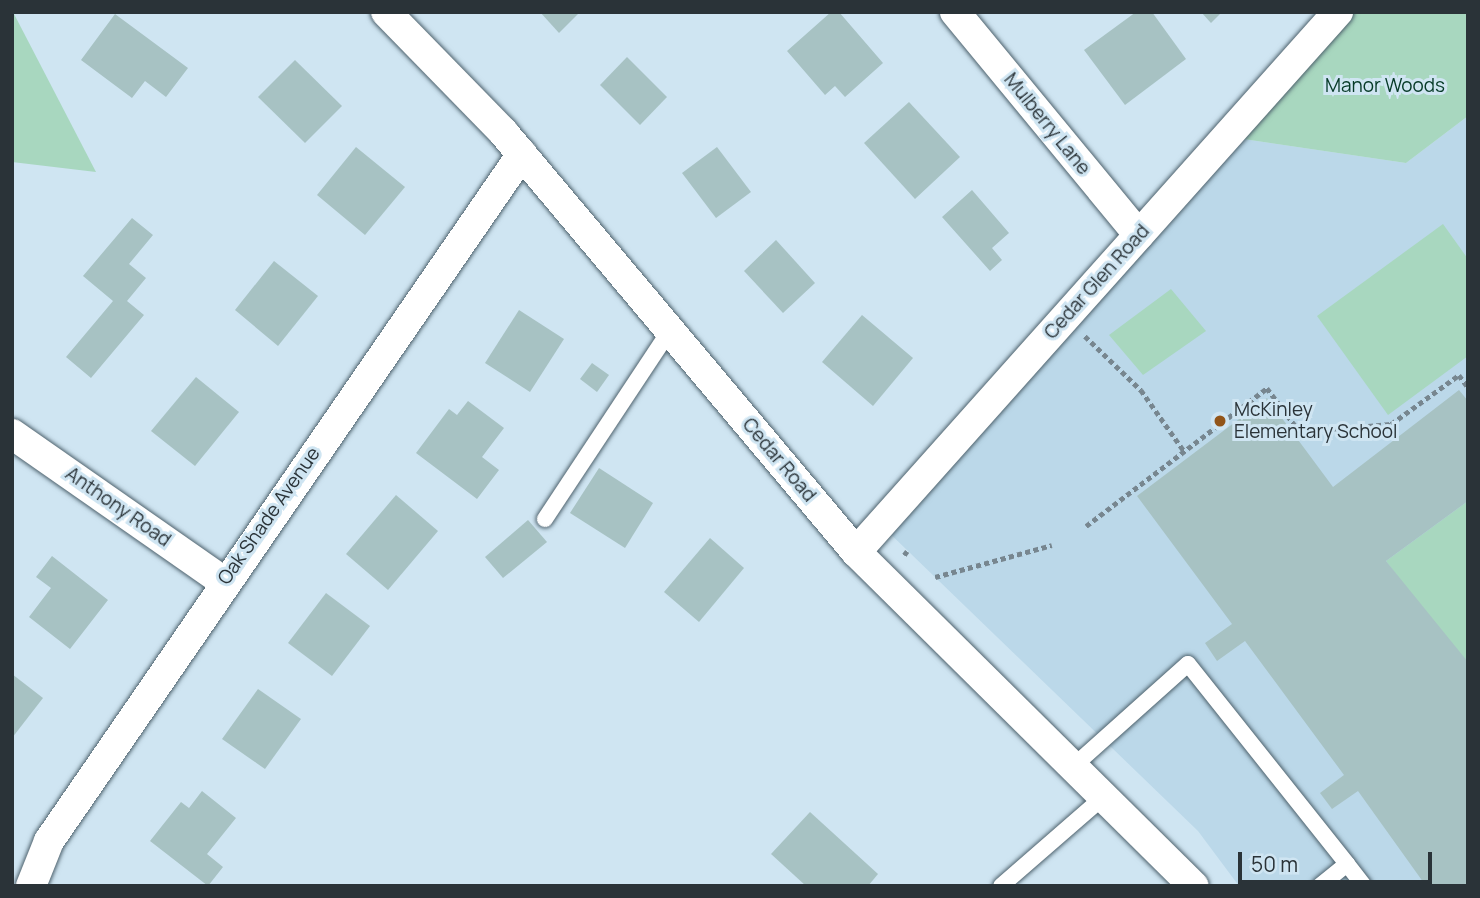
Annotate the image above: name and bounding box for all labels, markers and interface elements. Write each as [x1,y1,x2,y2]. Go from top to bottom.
street label: Mulberry Lane [999,69,1095,179]
park label: Manor Woods [1325,75,1445,97]
street label: Cedar Glen Road [1040,220,1154,344]
place label: McKinley Elementary School [1234,399,1397,443]
marker: McKinley Elementary School [1212,413,1228,429]
street label: Cedar Road [737,414,821,506]
street label: Oak Shade Avenue [213,443,325,589]
street label: Anthony Road [61,462,175,552]
scale bar [1242,838,1436,882]
text: 50 m [1251,850,1298,878]

